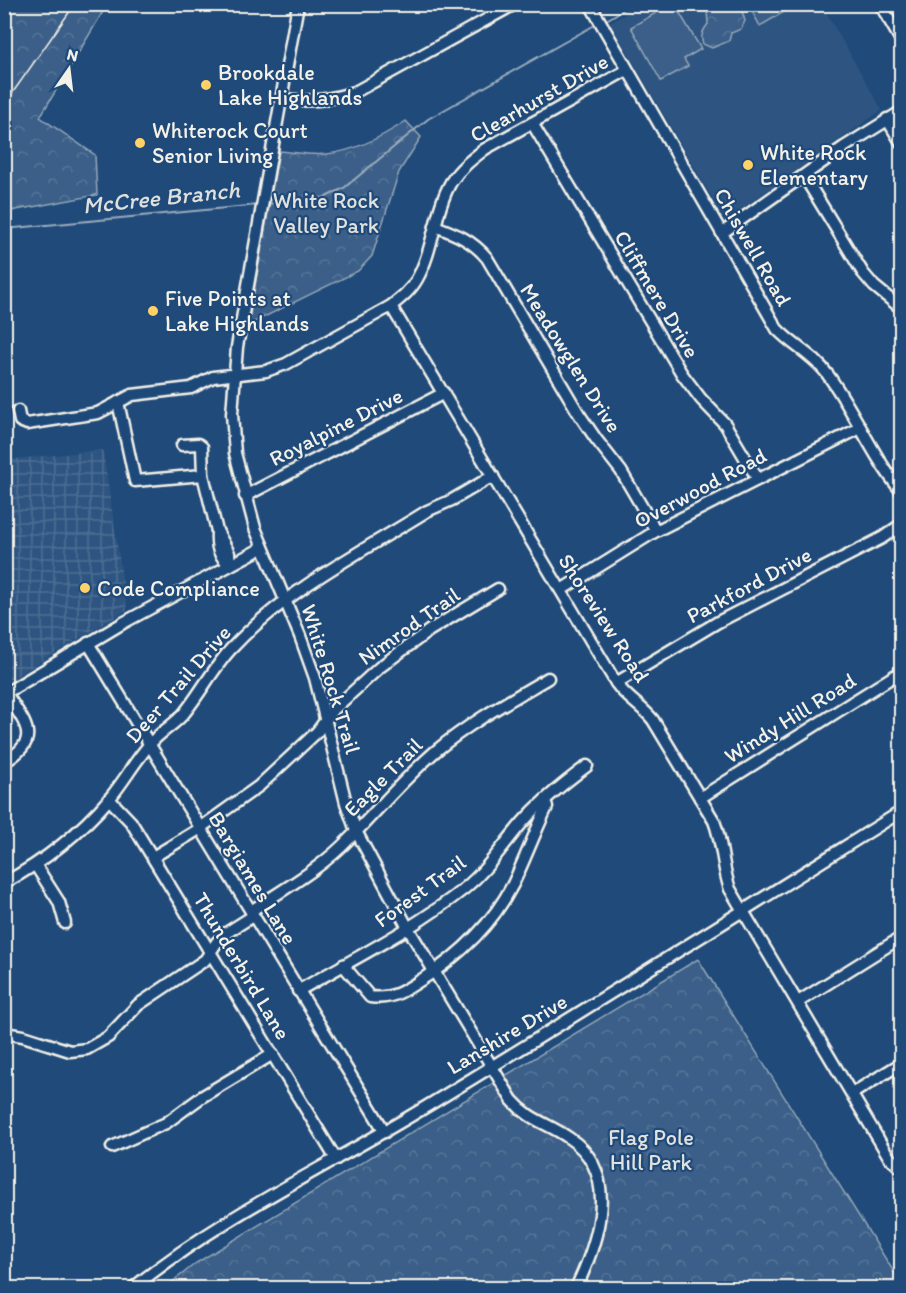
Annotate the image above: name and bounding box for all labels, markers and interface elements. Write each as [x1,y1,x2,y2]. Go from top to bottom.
north arrow [39,39,99,99]
text: N [65,44,80,65]
street label: Clearhurst Drive [465,48,613,148]
place label: Brookdale Lake Highlands [218,59,362,111]
marker: Brookdale Lake Highlands [199,78,213,92]
place label: Whiterock Court Senior Living [152,117,308,169]
marker: Whiterock Court Senior Living [133,136,147,150]
place label: White Rock Elementary [760,139,868,191]
marker: White Rock Elementary [741,158,755,172]
water label: McCree Branch [81,174,241,220]
street label: Chiswell Road [708,183,798,311]
park label: White Rock Valley Park [273,187,380,239]
street label: Cliffmere Drive [608,225,706,363]
street label: Meadowglen Drive [514,278,628,438]
place label: Five Points at Lake Highlands [165,285,309,337]
marker: Five Points at Lake Highlands [146,304,160,318]
street label: Royalpine Drive [265,382,407,472]
street label: Overwood Road [629,442,771,534]
street label: Parkford Drive [682,541,816,629]
street label: Shoreview Road [552,549,656,688]
place label: Code Compliance [97,575,260,602]
marker: Code Compliance [78,581,92,595]
street label: Nimrod Trail [353,581,465,671]
street label: White Rock Trail [295,601,367,757]
street label: Deer Trail Drive [119,619,237,749]
street label: Windy Hill Road [719,667,861,769]
street label: Eagle Trail [338,732,428,822]
street label: Bargiames Lane [203,806,303,950]
street label: Forest Trail [369,849,471,933]
street label: Thunderbird Lane [187,888,297,1044]
street label: Lanshire Drive [442,988,572,1080]
park label: Flag Pole Hill Park [608,1124,694,1176]

